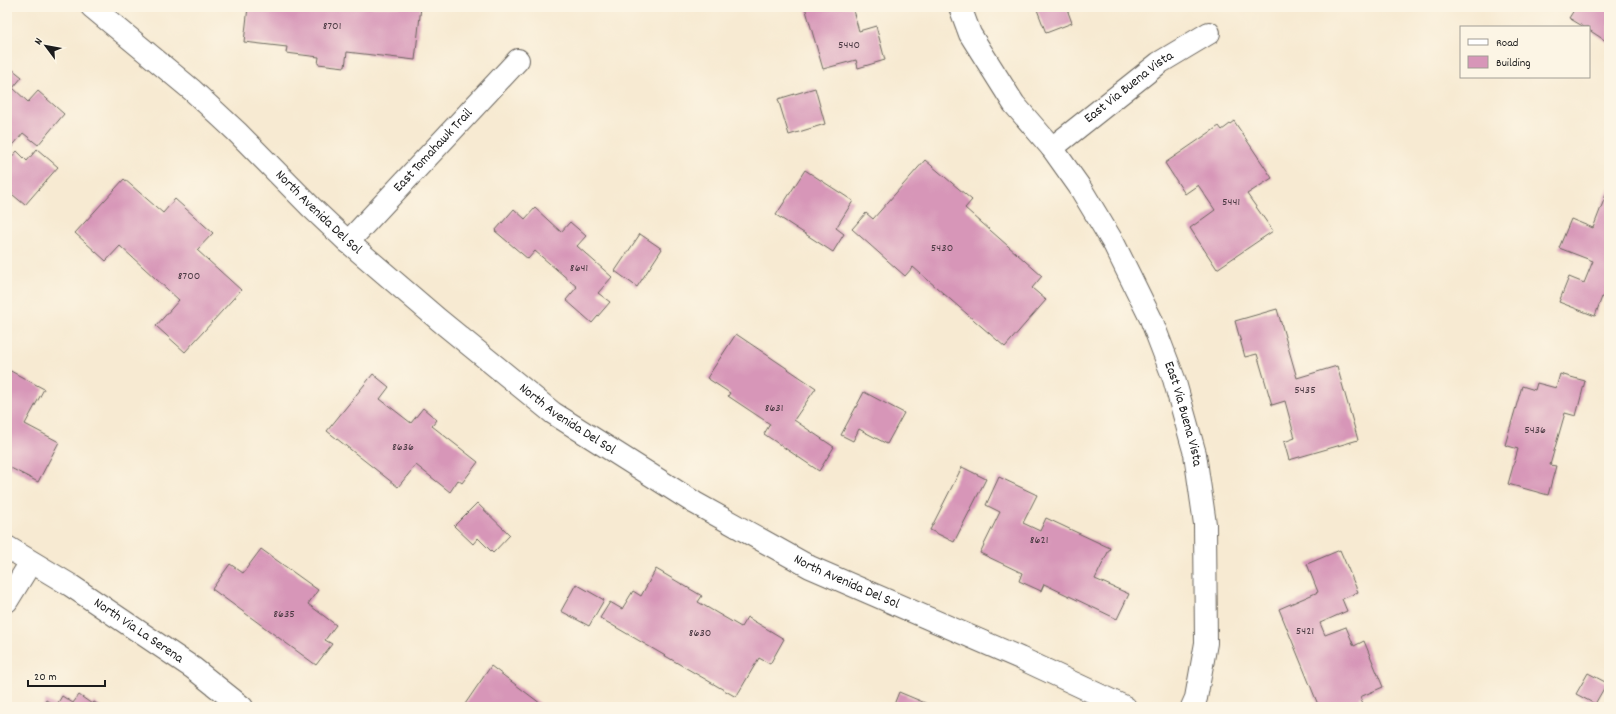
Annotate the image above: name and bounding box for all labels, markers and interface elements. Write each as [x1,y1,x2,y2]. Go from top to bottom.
house number: 8701 [323,18,341,35]
north arrow [26,26,66,66]
legend [1460,26,1590,78]
text: N [31,35,48,48]
text: Road [1496,35,1518,52]
house number: 5440 [838,37,860,54]
street label: East Via Buena Vista [1080,46,1178,129]
text: Building [1496,55,1531,72]
street label: East Tomahawk Trail [389,104,478,197]
street label: North Avenida Del Sol [270,166,367,260]
house number: 5441 [1222,194,1240,211]
house number: 5430 [931,240,953,257]
house number: 8641 [570,260,588,277]
house number: 8700 [178,268,200,285]
street label: East Via Buena Vista [1158,359,1207,468]
street label: North Avenida Del Sol [514,379,620,460]
house number: 5435 [1294,382,1316,399]
house number: 8631 [765,400,783,417]
house number: 5436 [1524,422,1546,439]
house number: 8636 [392,439,414,456]
house number: 8621 [1030,532,1048,549]
street label: North Avenida Del Sol [790,550,903,615]
street label: North Via La Serena [89,594,188,669]
house number: 8635 [273,606,295,623]
house number: 5421 [1296,623,1314,640]
house number: 8630 [689,625,711,642]
scale bar [28,662,105,688]
text: 20 m [34,669,57,686]

